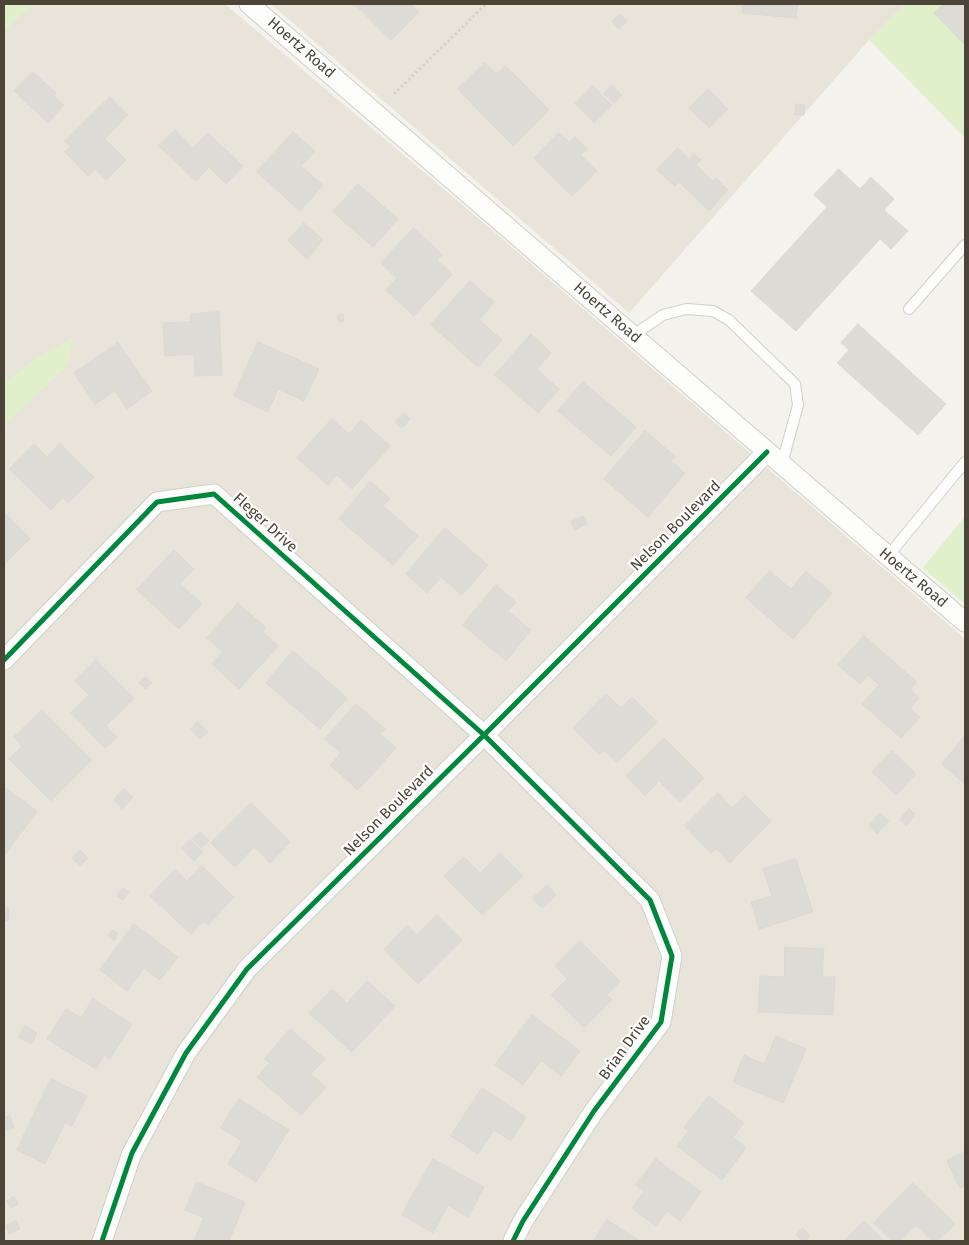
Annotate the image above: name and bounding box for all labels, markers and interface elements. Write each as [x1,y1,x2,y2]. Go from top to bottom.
street label: Hoertz Road [264,14,338,82]
street label: Hoertz Road [570,279,644,347]
street label: Nelson Boulevard [627,477,725,575]
street label: Fleger Drive [229,489,301,557]
street label: Hoertz Road [875,544,951,612]
street label: Nelson Boulevard [340,762,438,860]
street label: Brian Drive [596,1012,654,1084]

